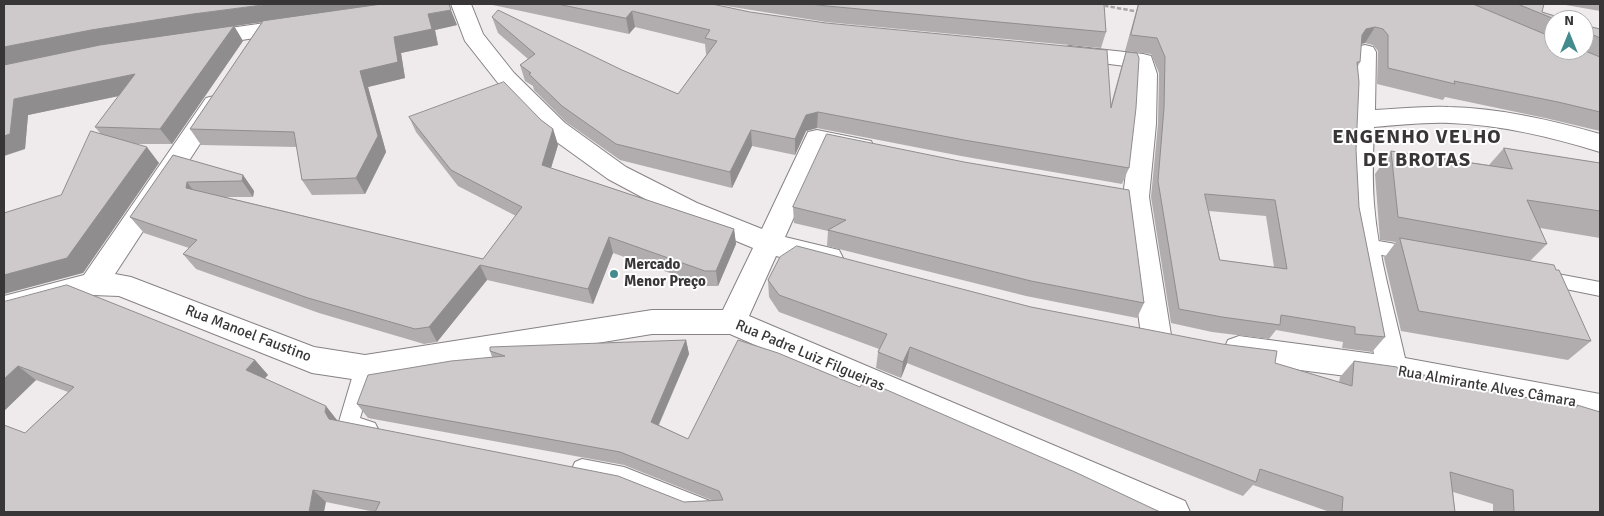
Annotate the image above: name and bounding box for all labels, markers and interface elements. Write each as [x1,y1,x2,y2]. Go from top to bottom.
north arrow [1544,10,1594,60]
text: N [1564,12,1574,29]
district label: ENGENHO VELHO DE BROTAS [1331,126,1503,173]
place label: Mercado Menor Preço [624,256,706,291]
marker: Mercado Menor Preço [608,268,620,280]
street label: Rua Manoel Faustino [182,302,314,366]
street label: Rua Padre Luiz Filgueiras [733,316,887,396]
street label: Rua Almirante Alves Câmara [1396,362,1578,412]

